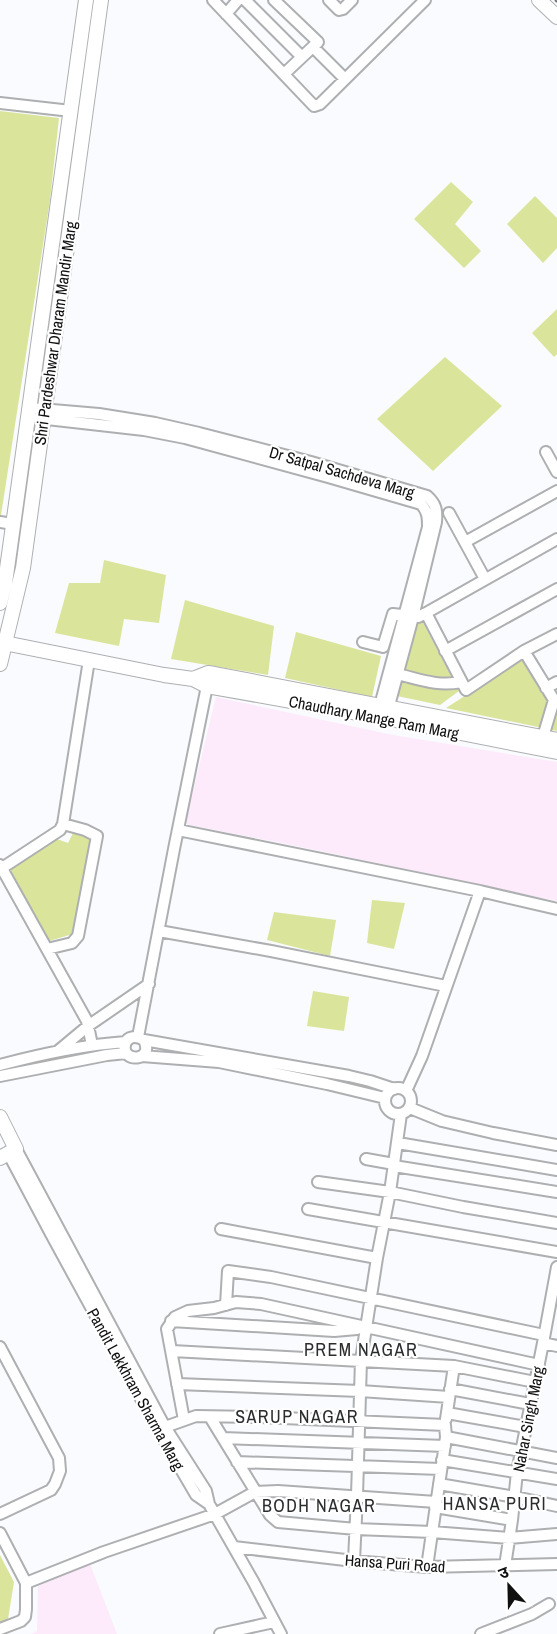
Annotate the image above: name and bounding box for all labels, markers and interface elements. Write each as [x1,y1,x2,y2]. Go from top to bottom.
street label: Shri Pardeshwar Dharam Mandir Marg [28,219,82,446]
street label: Dr Satpal Sachdeva Marg [267,441,418,503]
street label: Chaudhary Mange Ram Marg [287,690,462,744]
street label: Pandit Lekkhram Sharma Marg [82,1304,190,1475]
district label: PREM NAGAR [304,1337,418,1362]
street label: Nahar Singh Marg [507,1364,549,1474]
district label: SARUP NAGAR [235,1404,359,1429]
district label: HANSA PURI [443,1491,547,1516]
district label: BODH NAGAR [262,1493,376,1518]
street label: Hansa Puri Road [344,1549,446,1577]
north arrow [479,1556,539,1616]
text: उ [495,1560,512,1584]

